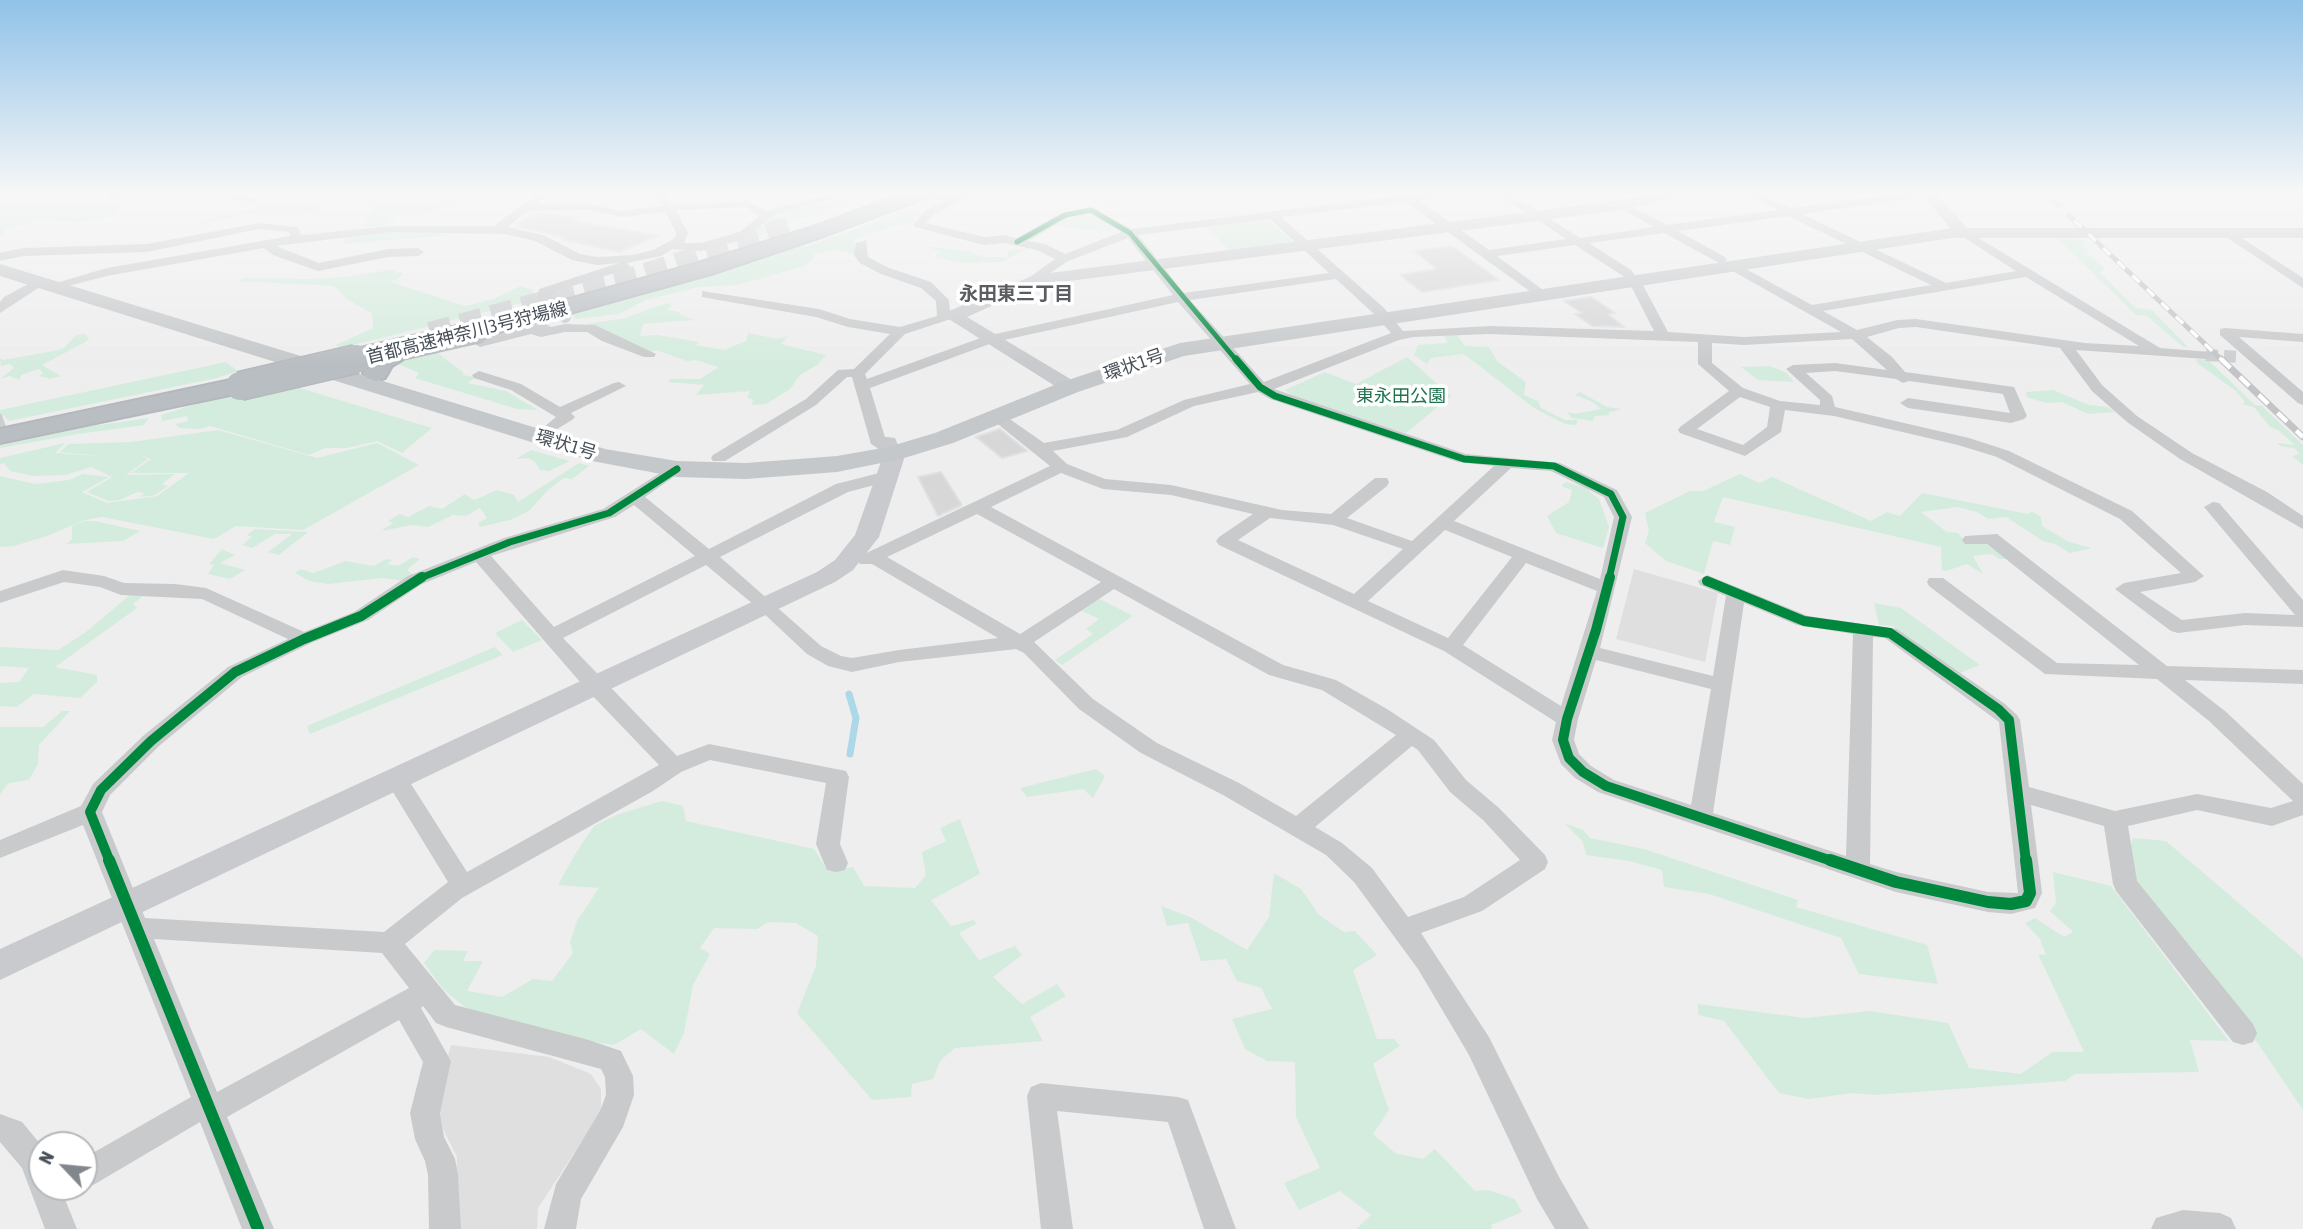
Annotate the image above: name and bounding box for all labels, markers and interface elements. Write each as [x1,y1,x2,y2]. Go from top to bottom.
district label: 永田東三丁目 [959,283,1073,305]
street label: 首都高速神奈川3号狩場線 [364,298,570,368]
street label: 環状1号 [1101,345,1167,385]
park label: 東永田公園 [1356,385,1446,407]
street label: 環状1号 [533,426,599,464]
north arrow [28,1131,98,1201]
text: N [34,1148,58,1168]

